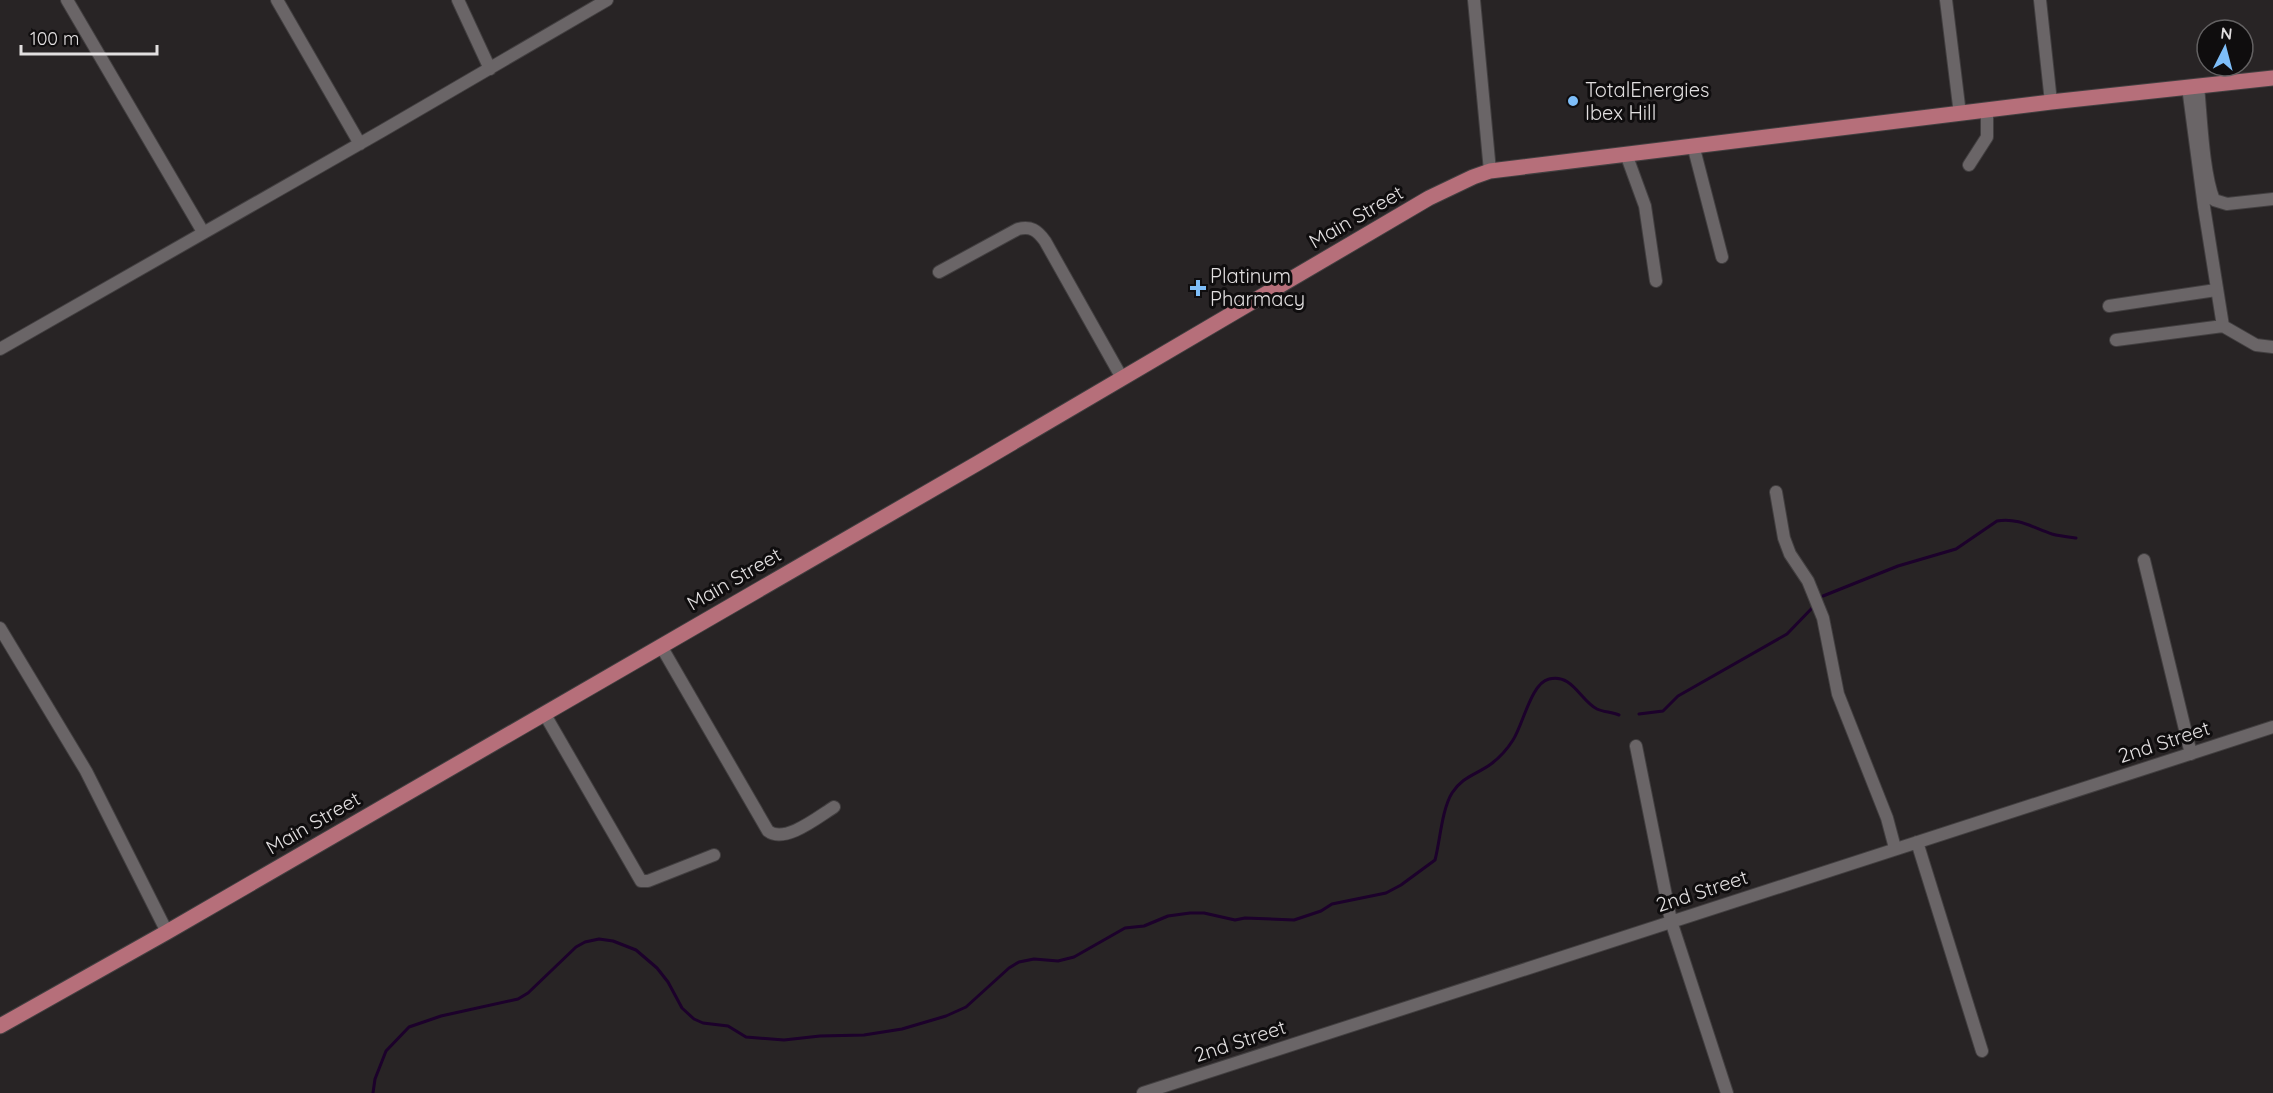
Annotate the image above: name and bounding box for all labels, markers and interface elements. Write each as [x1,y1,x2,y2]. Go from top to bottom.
scale bar [21,18,158,56]
north arrow [2195,18,2255,78]
text: N [2220,23,2233,44]
text: 100 m [30,27,79,50]
place label: TotalEnergies Ibex Hill [1585,77,1709,125]
marker: TotalEnergies Ibex Hill [1566,94,1580,108]
street label: Main Street [1304,179,1407,254]
place label: Platinum Pharmacy [1210,263,1305,311]
marker: Platinum Pharmacy [1191,281,1205,295]
street label: Main Street [682,541,785,616]
street label: 2nd Street [2115,715,2213,768]
street label: Main Street [261,785,364,860]
street label: 2nd Street [1653,864,1751,917]
street label: 2nd Street [1191,1014,1289,1067]

